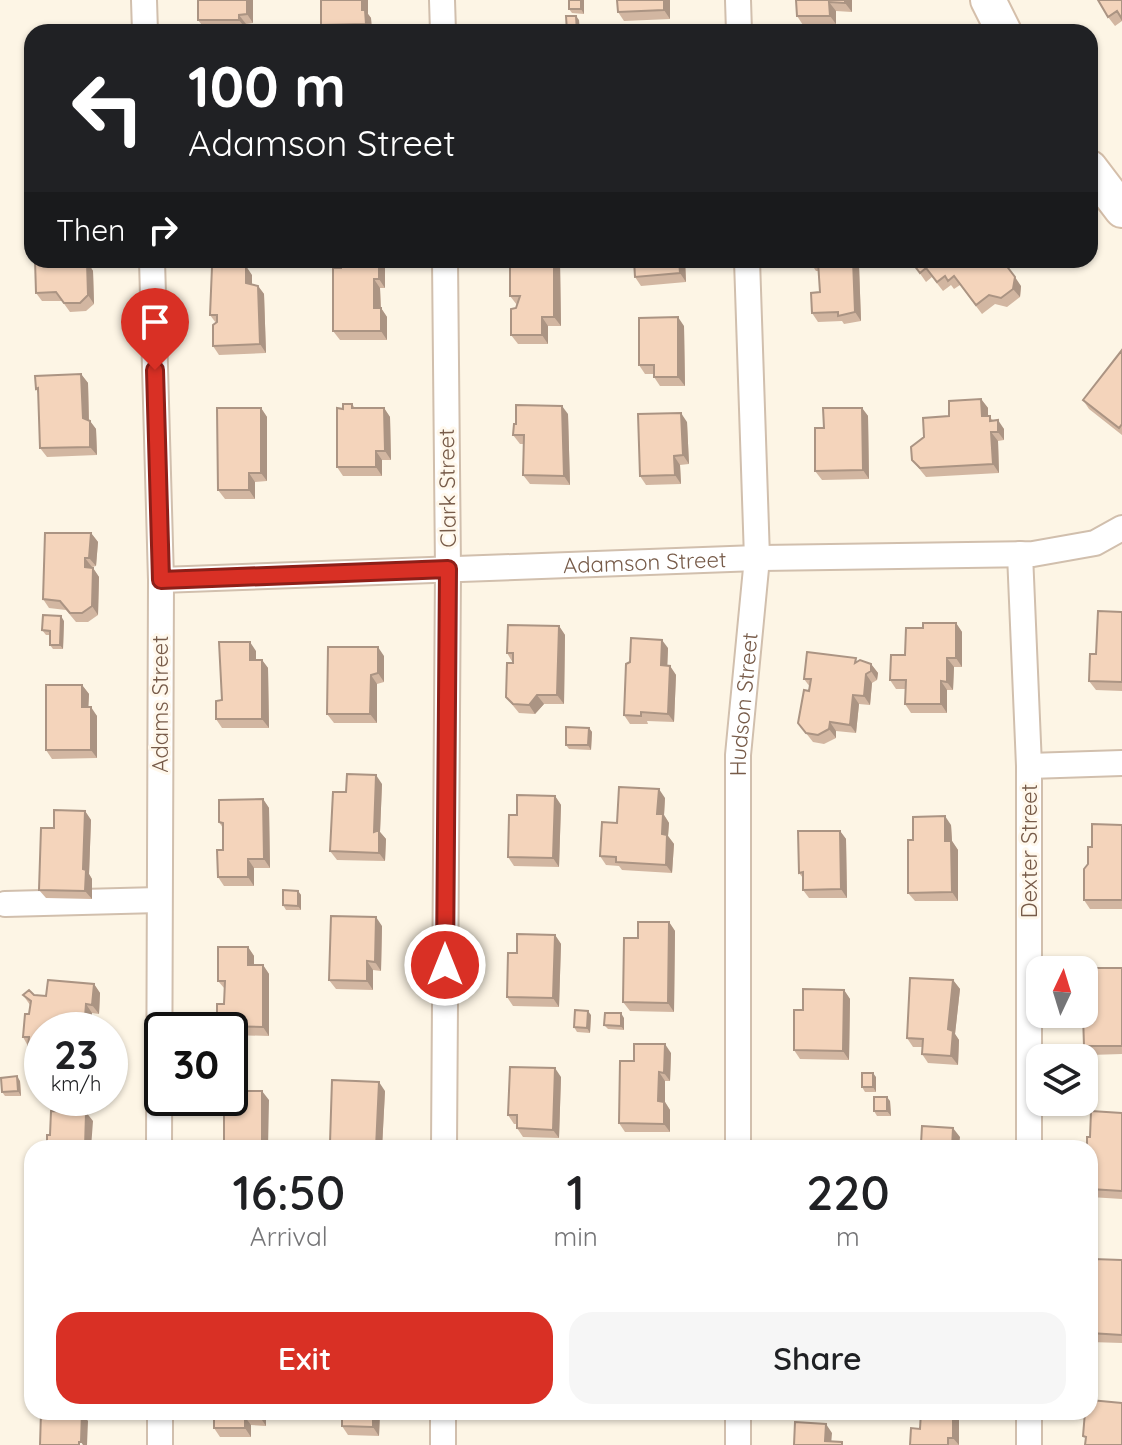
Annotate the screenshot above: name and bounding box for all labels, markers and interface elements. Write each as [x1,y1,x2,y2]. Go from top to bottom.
text: 100 m [188,51,346,121]
icon: left [56,56,160,160]
text: Adamson Street [188,120,455,165]
icon: right [141,208,185,252]
text: Then [56,211,125,249]
pin [121,288,189,370]
icon: arrive [133,300,177,344]
street label: Clark Street [432,428,462,548]
street label: Adamson Street [562,545,727,579]
street label: Hudson Street [724,631,764,776]
street label: Adams Street [146,635,174,773]
street label: Dexter Street [1015,784,1043,918]
position arrow [403,923,487,1007]
north arrow [1026,956,1098,1028]
map controls [1026,956,1098,1116]
speed limit sign: 30 [144,1012,248,1116]
text: 23 [54,1029,98,1079]
button: layers [1026,1044,1098,1116]
text: km/h [51,1071,101,1096]
text: 16:50 [232,1162,345,1222]
text: 1 [567,1162,585,1222]
text: 220 [806,1162,890,1222]
text: Arrival [250,1220,328,1253]
text: min [554,1220,598,1253]
text: m [836,1220,860,1253]
button: Exit [56,1312,553,1404]
button: Share [569,1312,1066,1404]

